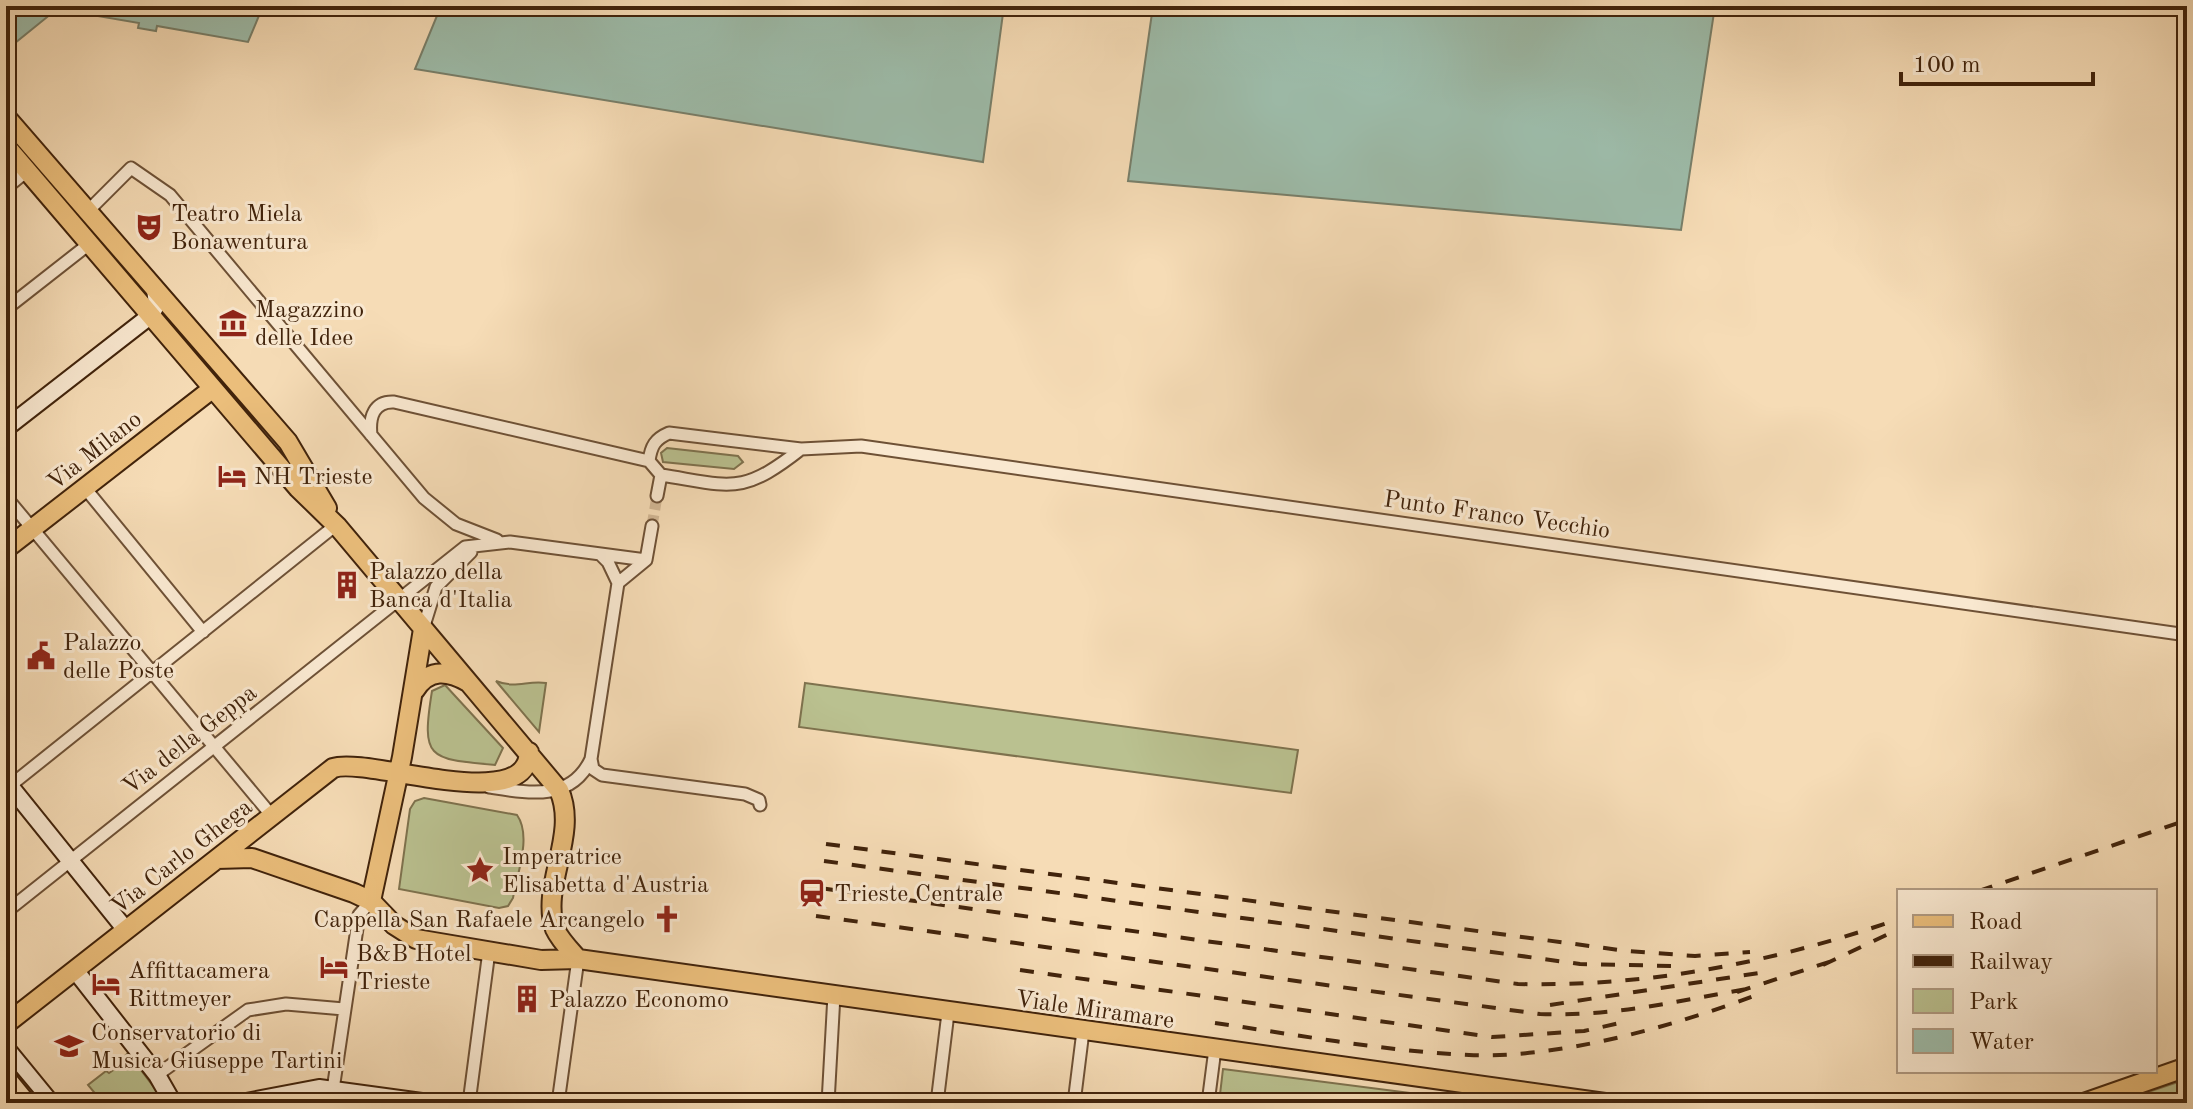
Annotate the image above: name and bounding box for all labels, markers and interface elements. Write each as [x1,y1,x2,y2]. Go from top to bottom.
scale bar [1901,36,2093,86]
text: 100 m [1913,54,1981,78]
place label: Teatro Miela Bonawentura [171,203,308,255]
theatre icon: Teatro Miela Bonawentura [134,212,164,242]
place label: Magazzino delle Idee [255,299,364,351]
museum icon: Magazzino delle Idee [218,308,248,338]
street label: Via Milano [44,408,147,496]
hotel icon: NH Trieste [217,461,247,491]
place label: NH Trieste [254,466,372,490]
street label: Punto Franco Vecchio [1382,488,1612,544]
place label: Palazzo della Banca d'Italia [369,561,512,613]
building icon: Palazzo della Banca d'Italia [332,570,362,600]
place label: Palazzo delle Poste [63,632,174,684]
public building icon: Palazzo delle Poste [26,641,56,671]
street label: Via della Geppa [119,681,262,800]
street label: Via Carlo Ghega [107,795,257,920]
place label: Imperatrice Elisabetta d'Austria [502,846,709,898]
place icon: Imperatrice Elisabetta d'Austria [465,855,495,885]
station icon: Trieste Centrale [797,878,827,908]
place label: Trieste Centrale [834,883,1003,907]
legend [1897,889,2157,1073]
church icon: Cappella San Rafaele Arcangelo [652,904,682,934]
place label: Cappella San Rafaele Arcangelo [313,909,645,933]
text: Road [1969,911,2022,935]
place label: B&B Hotel Trieste [356,943,471,995]
text: Railway [1969,951,2053,975]
hotel icon: B&B Hotel Trieste [319,952,349,982]
place label: Affittacamera Rittmeyer [128,960,270,1012]
hotel icon: Affittacamera Rittmeyer [91,969,121,999]
building icon: Palazzo Economo [512,984,542,1014]
street label: Viale Miramare [1014,988,1176,1034]
place label: Palazzo Economo [549,989,729,1013]
text: Park [1969,991,2018,1015]
place label: Conservatorio di Musica Giuseppe Tartini [91,1022,342,1074]
school or university icon: Conservatorio di Musica Giuseppe Tartini [54,1031,84,1061]
text: Water [1969,1031,2034,1055]

